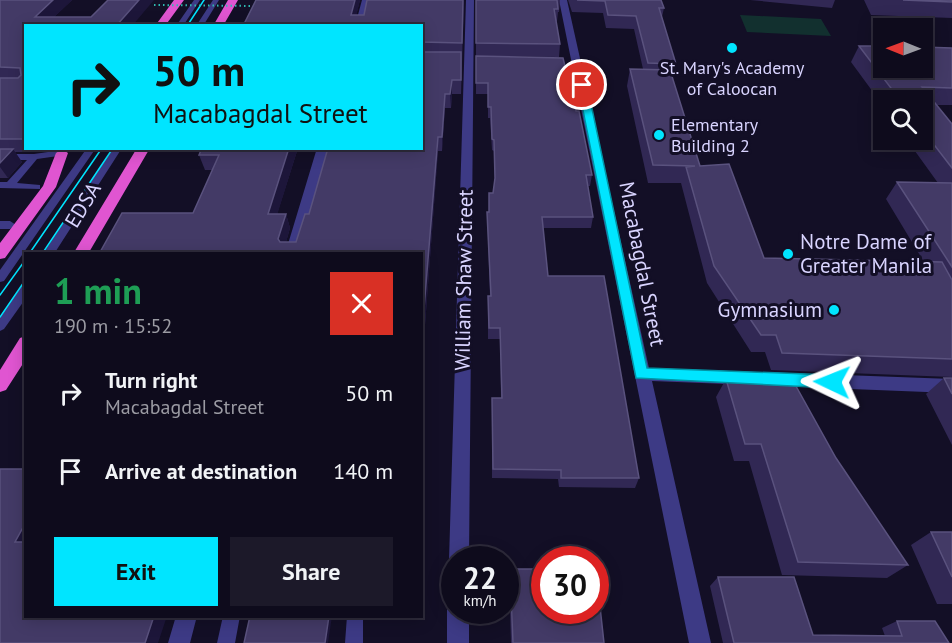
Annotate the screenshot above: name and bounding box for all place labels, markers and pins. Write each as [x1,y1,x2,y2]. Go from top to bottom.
marker: St. Mary's Academy of Caloocan [725,41,739,55]
place label: St. Mary's Academy of Caloocan [660,56,805,100]
pin [556,59,607,110]
place label: Elementary Building 2 [671,113,759,157]
marker: Elementary Building 2 [652,128,666,142]
place label: Notre Dame of Greater Manila [800,228,932,279]
marker: Notre Dame of Greater Manila [781,247,795,261]
place label: Gymnasium [718,296,822,323]
marker: Gymnasium [827,303,841,317]

